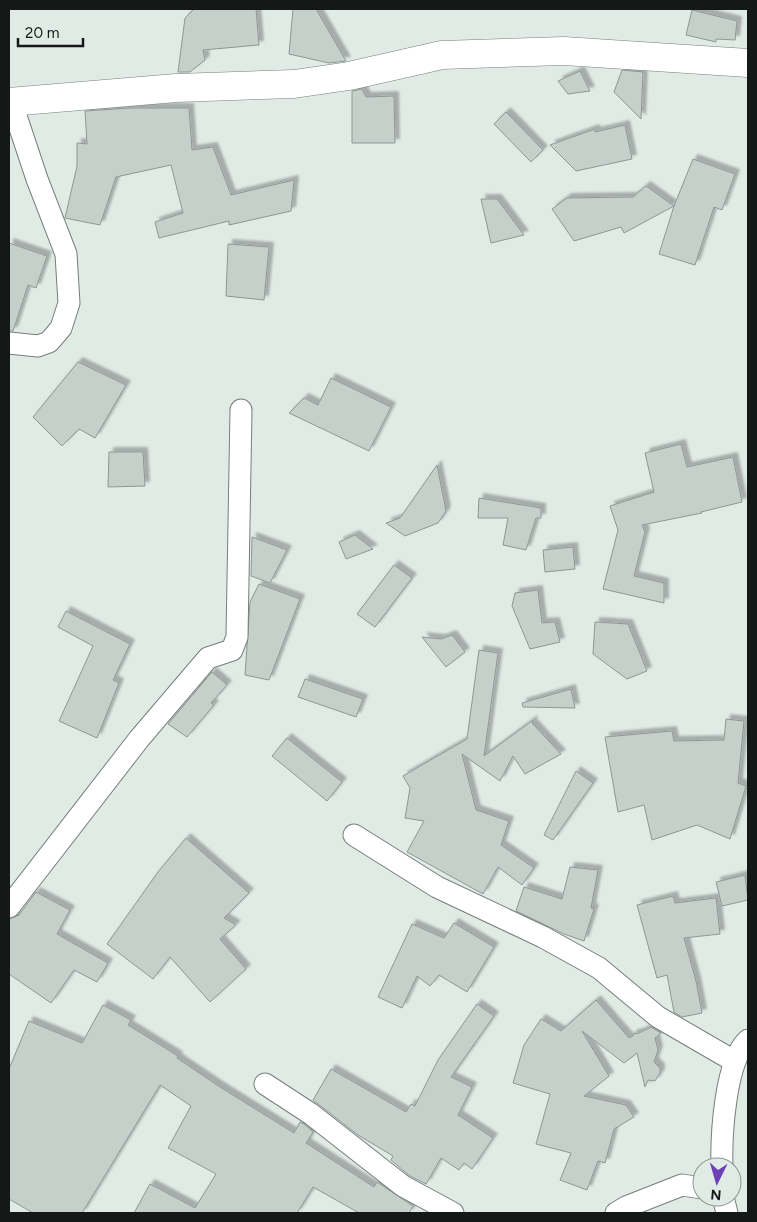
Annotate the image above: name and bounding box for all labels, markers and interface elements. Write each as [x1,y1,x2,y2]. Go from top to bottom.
scale bar [18,15,82,47]
text: 20 m [25,24,59,42]
north arrow [692,1157,742,1207]
text: N [710,1186,722,1203]

